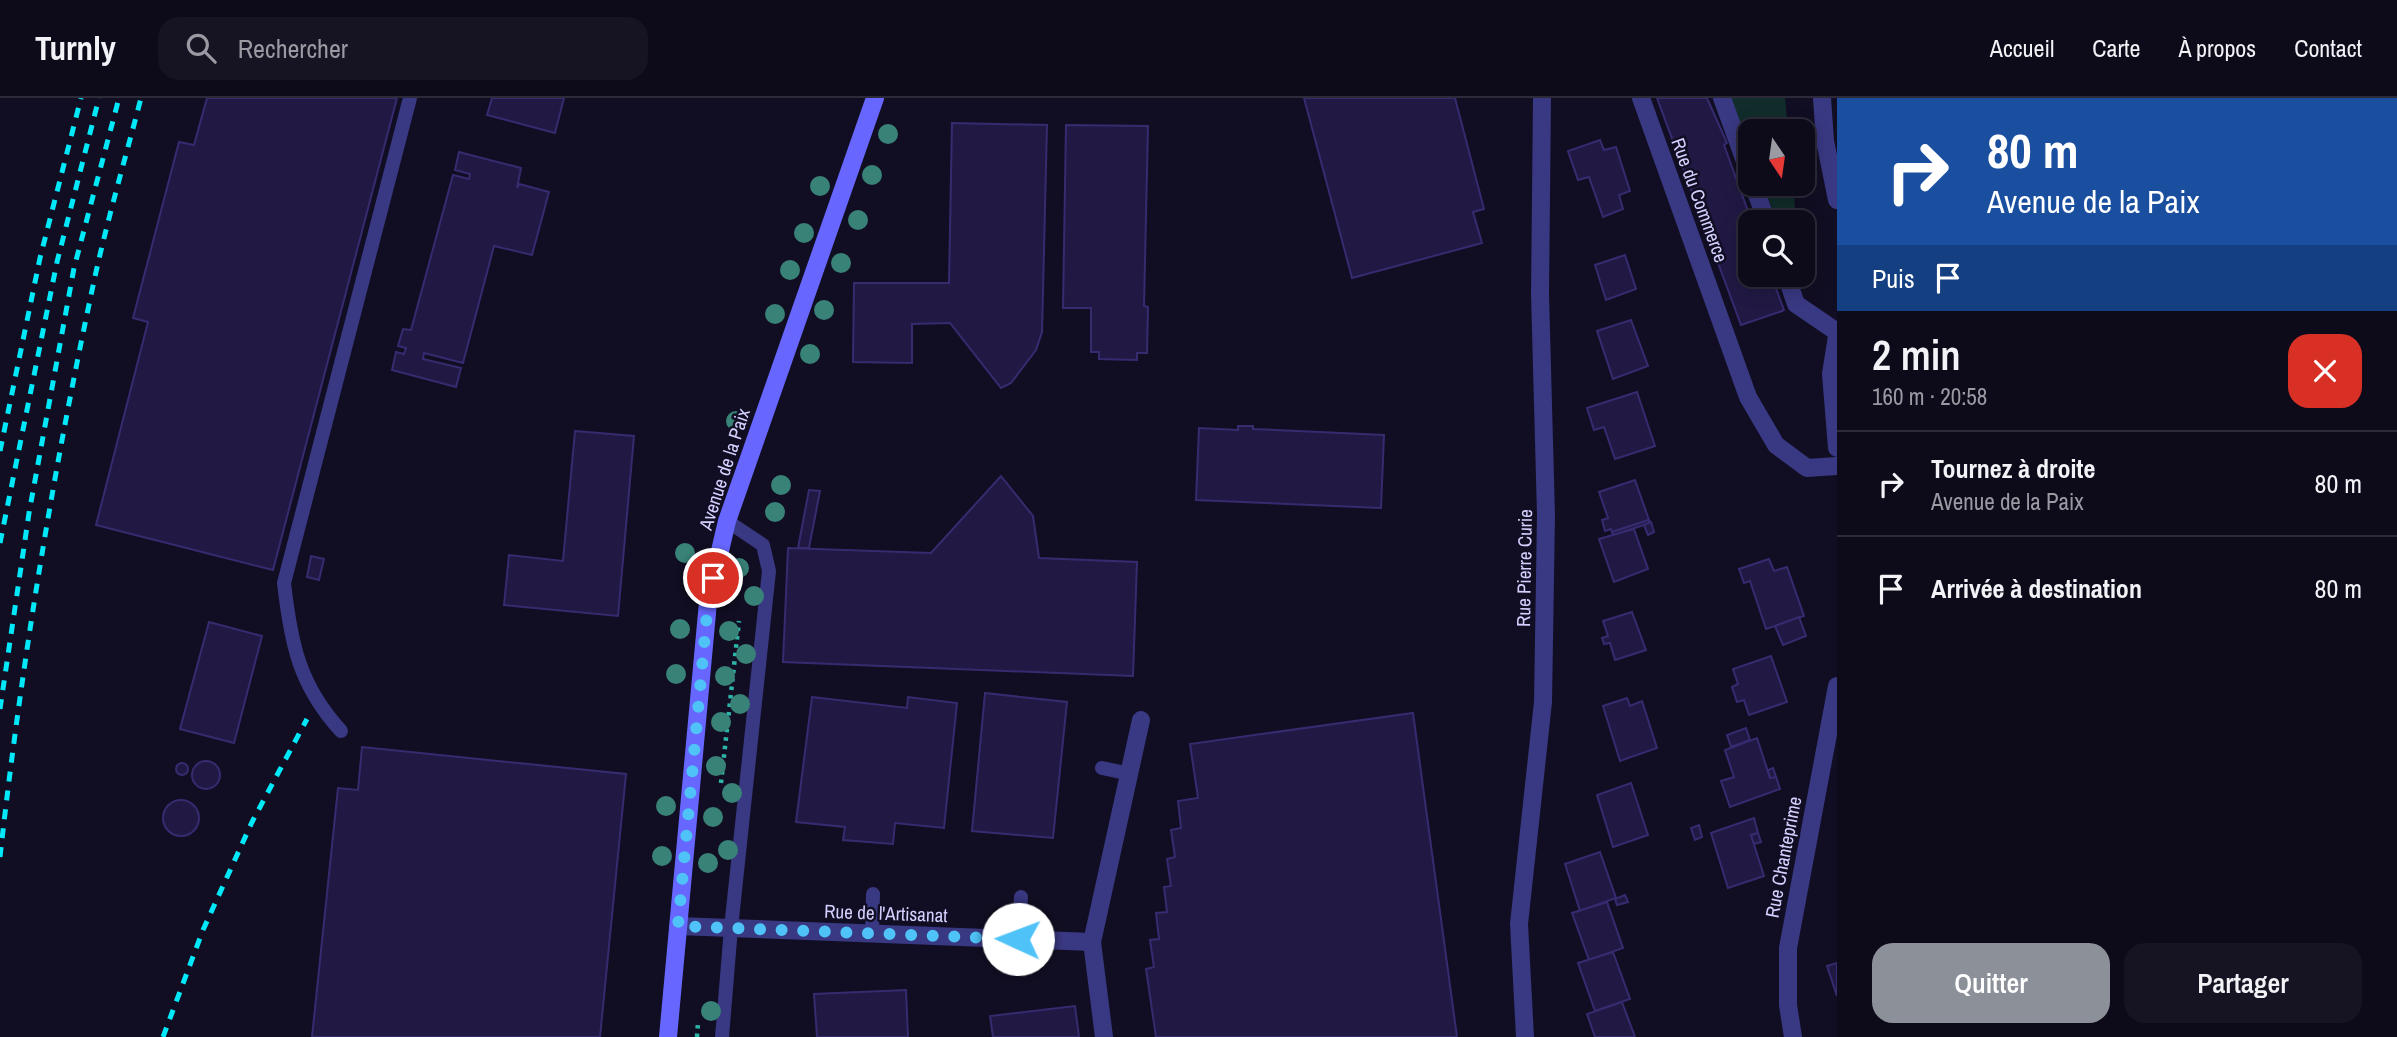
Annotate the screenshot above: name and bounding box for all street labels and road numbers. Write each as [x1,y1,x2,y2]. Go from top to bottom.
street label: Rue du Commerce [1665,134,1735,266]
street label: Avenue de la Paix [692,405,756,534]
street label: Rue Pierre Curie [1510,509,1538,627]
street label: Rue Chanteprime [1759,794,1807,920]
street label: Rue de l'Artisanat [824,898,949,928]

